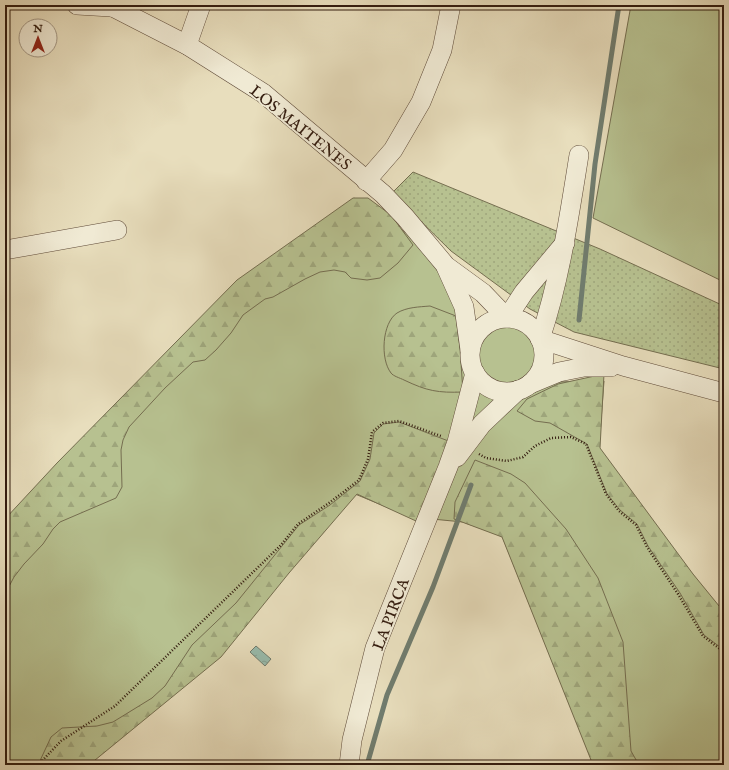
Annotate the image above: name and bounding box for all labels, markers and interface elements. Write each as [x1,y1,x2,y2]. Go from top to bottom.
north arrow [18,18,58,58]
text: N [32,22,43,36]
street label: LOS MAITENES [245,81,355,176]
street label: LA PIRCA [369,575,415,654]

